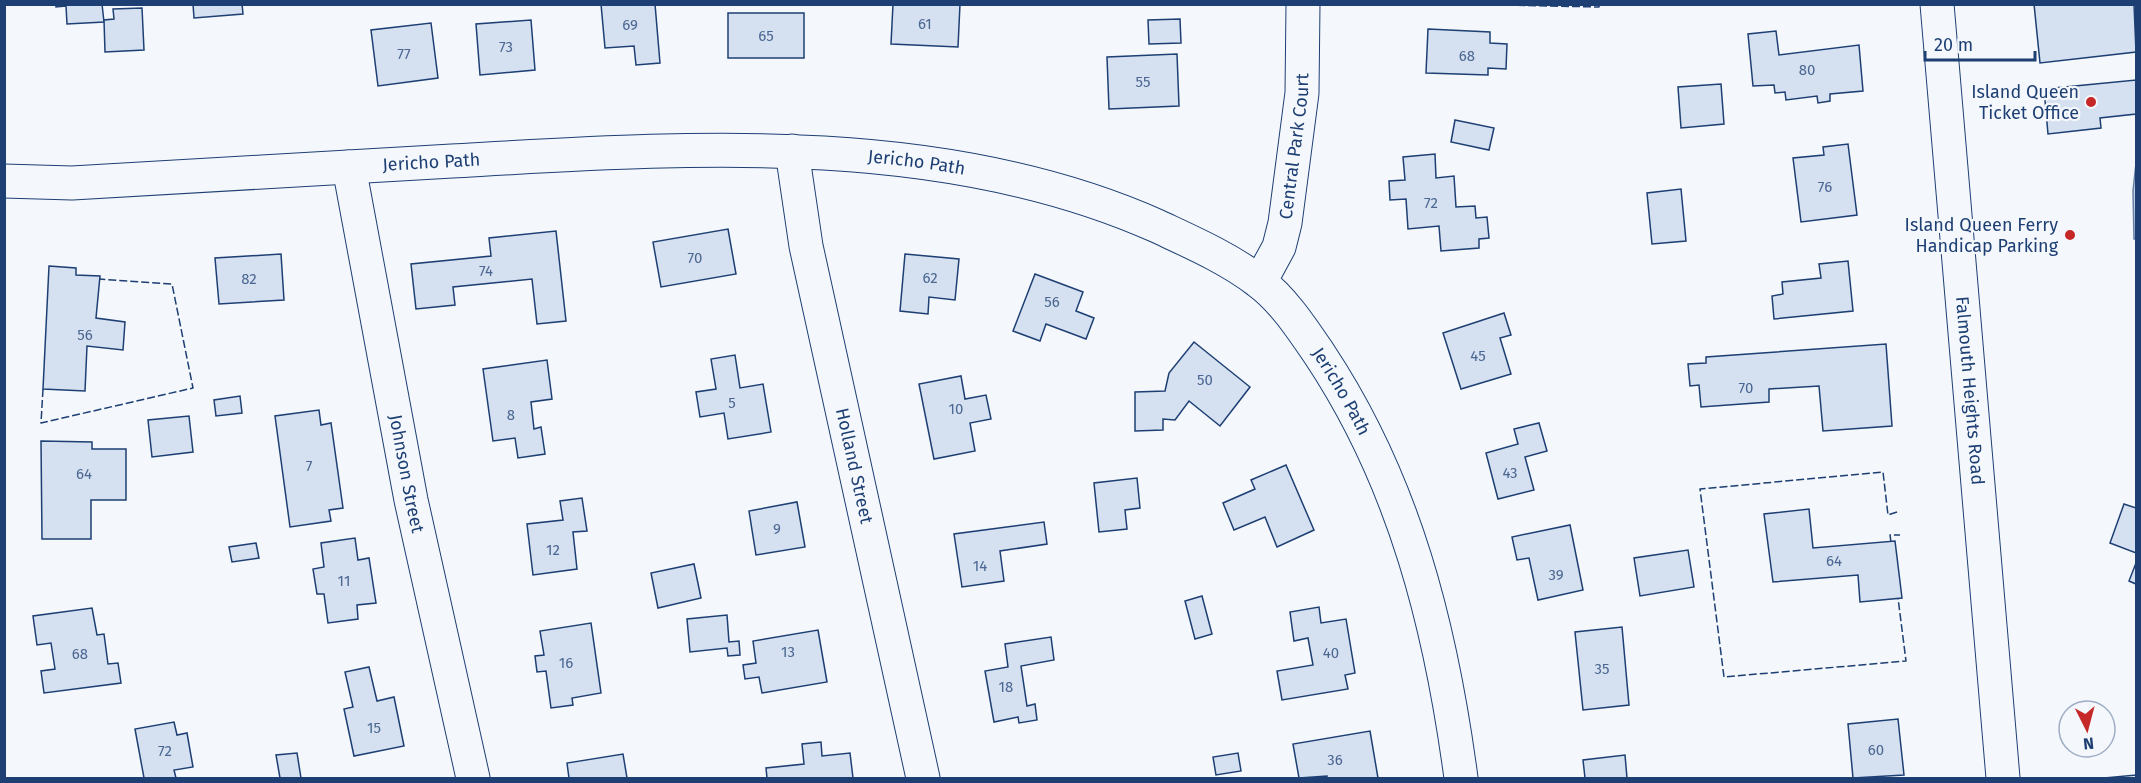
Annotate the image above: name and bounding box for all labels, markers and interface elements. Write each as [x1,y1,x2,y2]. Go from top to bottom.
house number: 61 [918,15,932,33]
house number: 69 [622,16,638,34]
scale bar [1925,24,2034,62]
house number: 65 [758,27,774,45]
text: 20 m [1934,34,1973,56]
house number: 73 [499,38,513,56]
house number: 77 [397,45,411,63]
house number: 68 [1459,47,1475,65]
house number: 80 [1799,61,1815,79]
house number: 55 [1136,73,1150,91]
street label: Central Park Court [1275,73,1313,221]
place label: Island Queen Ticket Office [1971,81,2079,124]
marker: Island Queen Ticket Office [2084,95,2098,109]
street label: Jericho Path [867,145,967,180]
street label: Jericho Path [382,148,481,176]
house number: 76 [1818,178,1832,196]
house number: 72 [1424,194,1438,212]
place label: Island Queen Ferry Handicap Parking [1905,214,2059,257]
marker: Island Queen Ferry Handicap Parking [2063,228,2077,242]
house number: 70 [688,249,702,267]
house number: 74 [479,262,493,280]
house number: 62 [922,269,938,287]
house number: 82 [241,270,257,288]
house number: 56 [1044,293,1060,311]
street label: Falmouth Heights Road [1951,295,1989,486]
house number: 56 [77,326,93,344]
street label: Jericho Path [1307,343,1375,439]
house number: 45 [1470,347,1486,365]
house number: 50 [1197,371,1213,389]
house number: 70 [1739,379,1753,397]
house number: 5 [728,394,736,412]
house number: 10 [949,400,963,418]
house number: 8 [507,406,515,424]
street label: Holland Street [831,406,878,526]
street label: Johnson Street [384,413,429,535]
house number: 7 [306,457,313,475]
house number: 43 [1502,464,1518,482]
house number: 64 [76,465,92,483]
house number: 9 [773,520,781,538]
house number: 12 [546,541,560,559]
house number: 64 [1826,552,1842,570]
house number: 14 [973,557,987,575]
house number: 39 [1548,566,1564,584]
house number: 11 [338,572,350,590]
house number: 13 [781,643,795,661]
house number: 40 [1323,644,1339,662]
house number: 68 [72,645,88,663]
house number: 16 [559,654,573,672]
house number: 35 [1594,660,1610,678]
house number: 18 [999,678,1013,696]
north arrow [2057,699,2117,759]
house number: 15 [367,719,381,737]
text: N [2082,733,2095,753]
house number: 60 [1868,741,1884,759]
house number: 72 [158,742,172,760]
house number: 36 [1327,751,1343,769]

